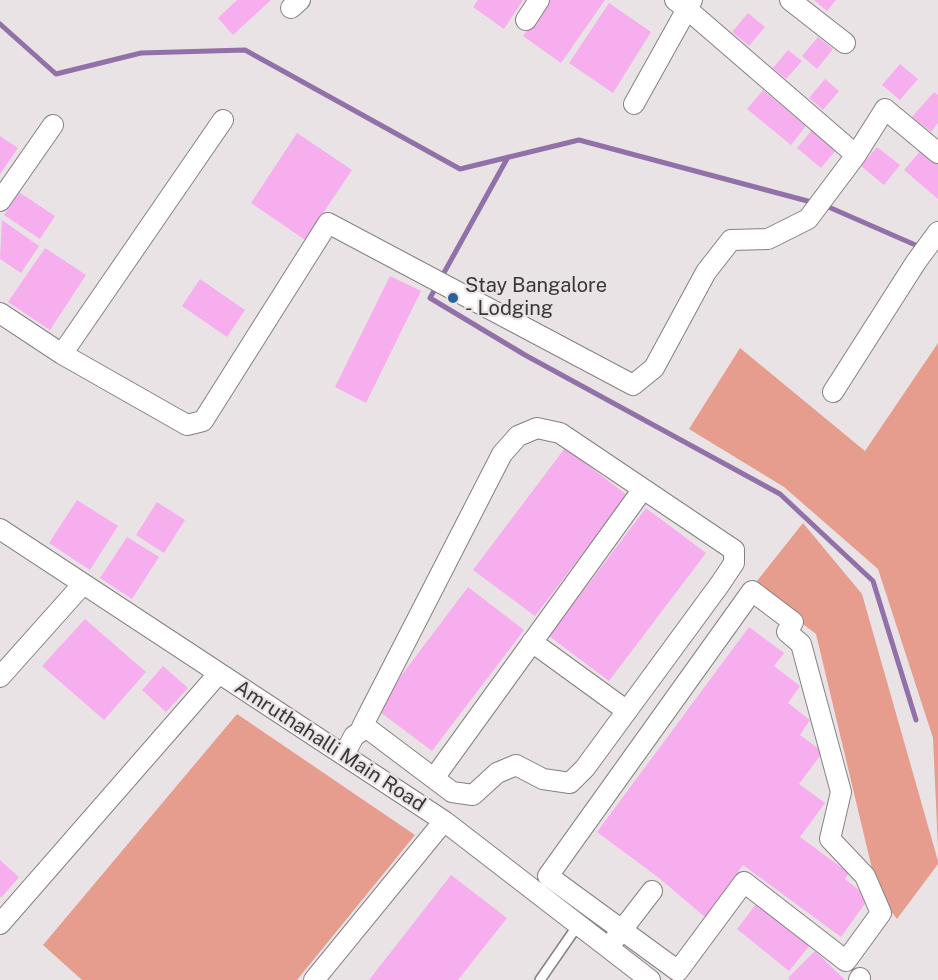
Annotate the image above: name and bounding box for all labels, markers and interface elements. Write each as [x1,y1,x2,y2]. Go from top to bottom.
place label: Stay Bangalore - Lodging [465,274,607,321]
marker: Stay Bangalore - Lodging [446,291,460,305]
street label: Amruthahalli Main Road [230,675,430,817]

